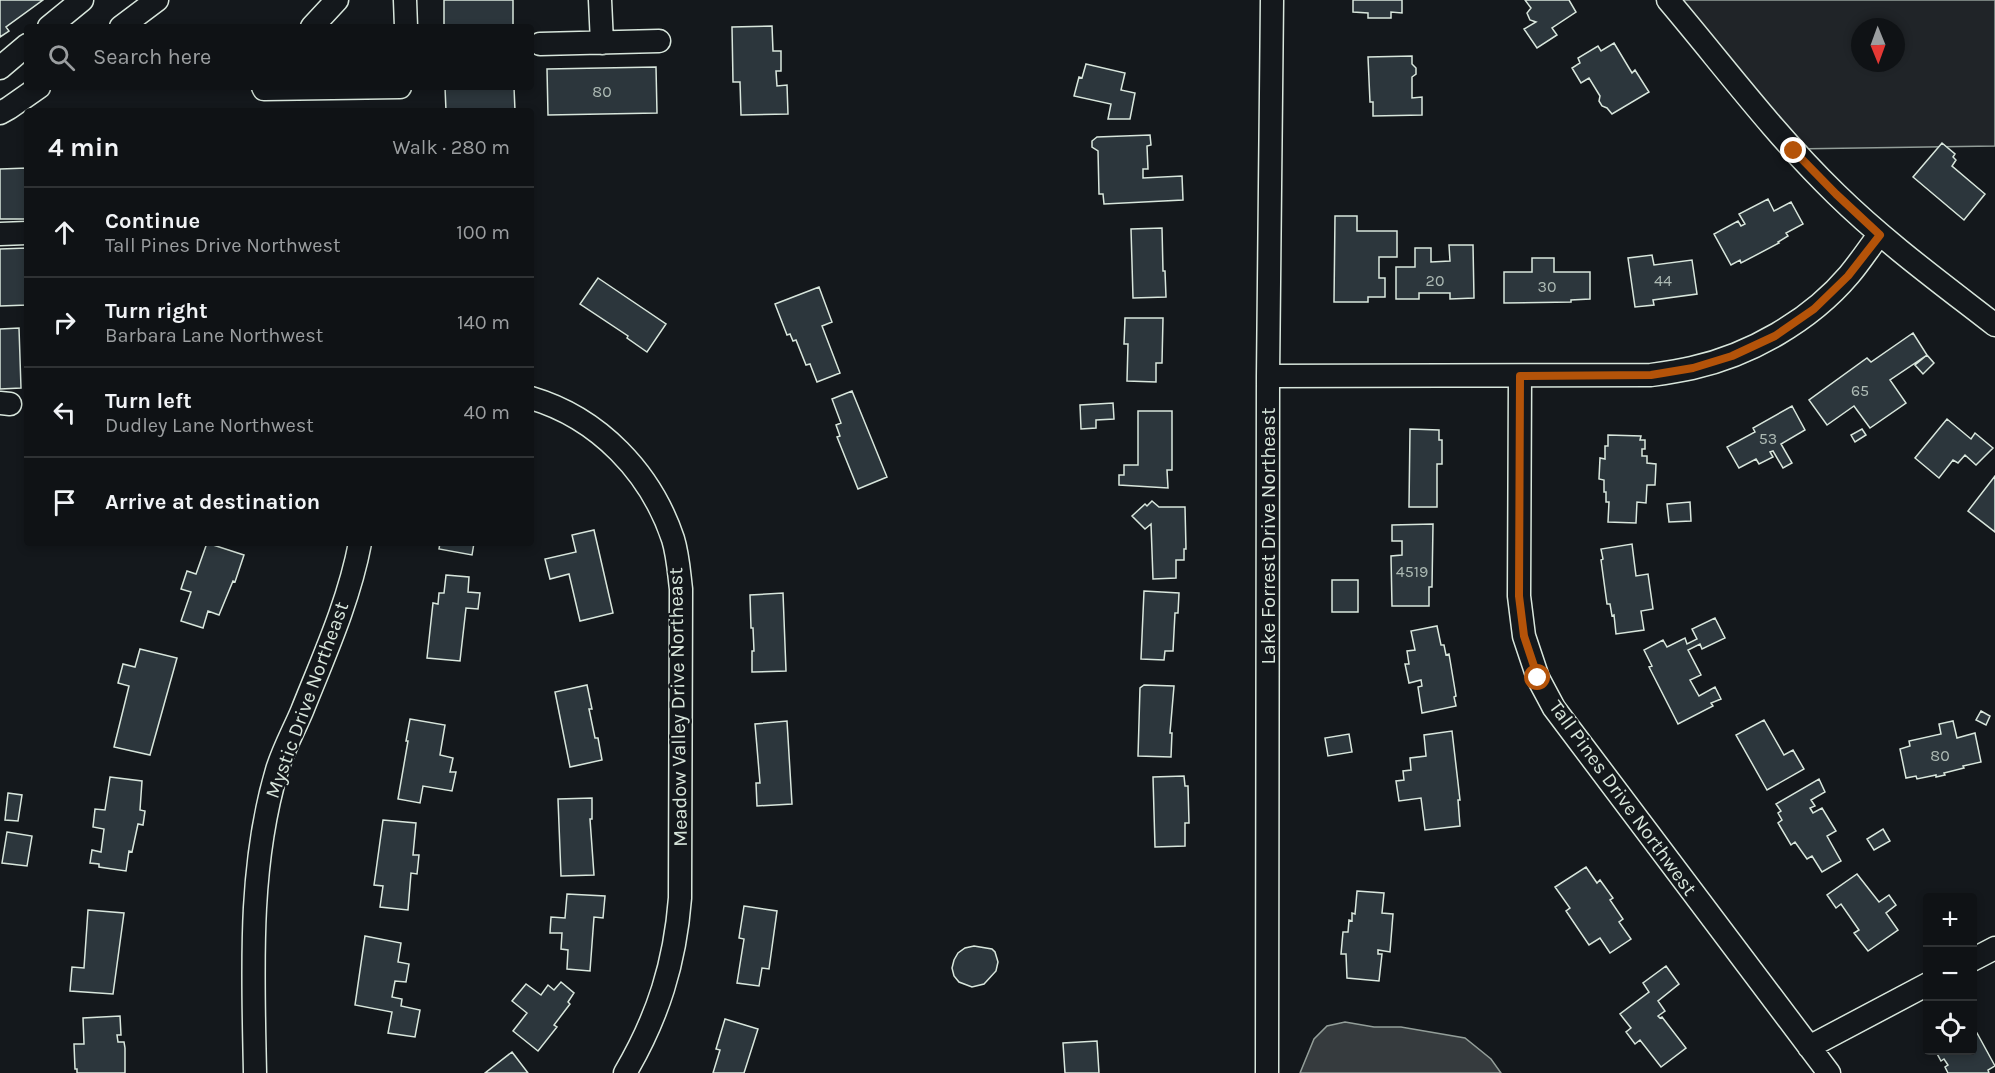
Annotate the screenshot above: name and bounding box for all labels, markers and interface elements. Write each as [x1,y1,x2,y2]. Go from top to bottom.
north arrow [1851,18,1905,72]
search box [24,24,534,90]
icon: search [45,41,78,74]
text: Search here [93,44,211,70]
house number: 80 [592,82,612,101]
text: 4 min [48,132,119,163]
text: Walk · 280 m [393,136,510,159]
route end [1780,137,1806,163]
text: Continue [105,208,200,234]
icon: ahead [48,216,81,249]
text: 100 m [456,221,510,244]
text: Tall Pines Drive Northwest [105,234,341,257]
house number: 20 [1426,271,1444,290]
house number: 44 [1654,271,1672,290]
house number: 30 [1538,277,1556,296]
text: Turn right [105,298,208,324]
icon: right [48,306,81,339]
text: 140 m [457,311,510,334]
text: Barbara Lane Northwest [105,324,323,347]
house number: 65 [1851,381,1869,400]
text: Turn left [105,388,192,414]
icon: left [48,396,81,429]
text: 40 m [464,401,510,424]
street label: Lake Forrest Drive Northeast [1257,407,1280,665]
text: Dudley Lane Northwest [105,414,314,437]
house number: 53 [1759,429,1777,448]
icon: arrive [48,486,81,519]
text: Arrive at destination [105,489,320,515]
house number: 4519 [1396,562,1428,581]
street label: Meadow Valley Drive Northeast [664,567,692,847]
street label: Mystic Drive Northeast [261,598,353,801]
route start [1524,664,1550,690]
street label: Tall Pines Drive Northwest [1544,696,1702,900]
house number: 80 [1930,746,1950,765]
map controls [1923,893,1977,1055]
button: + [1923,893,1977,947]
button: − [1923,947,1977,1001]
button: locate [1923,1001,1977,1055]

